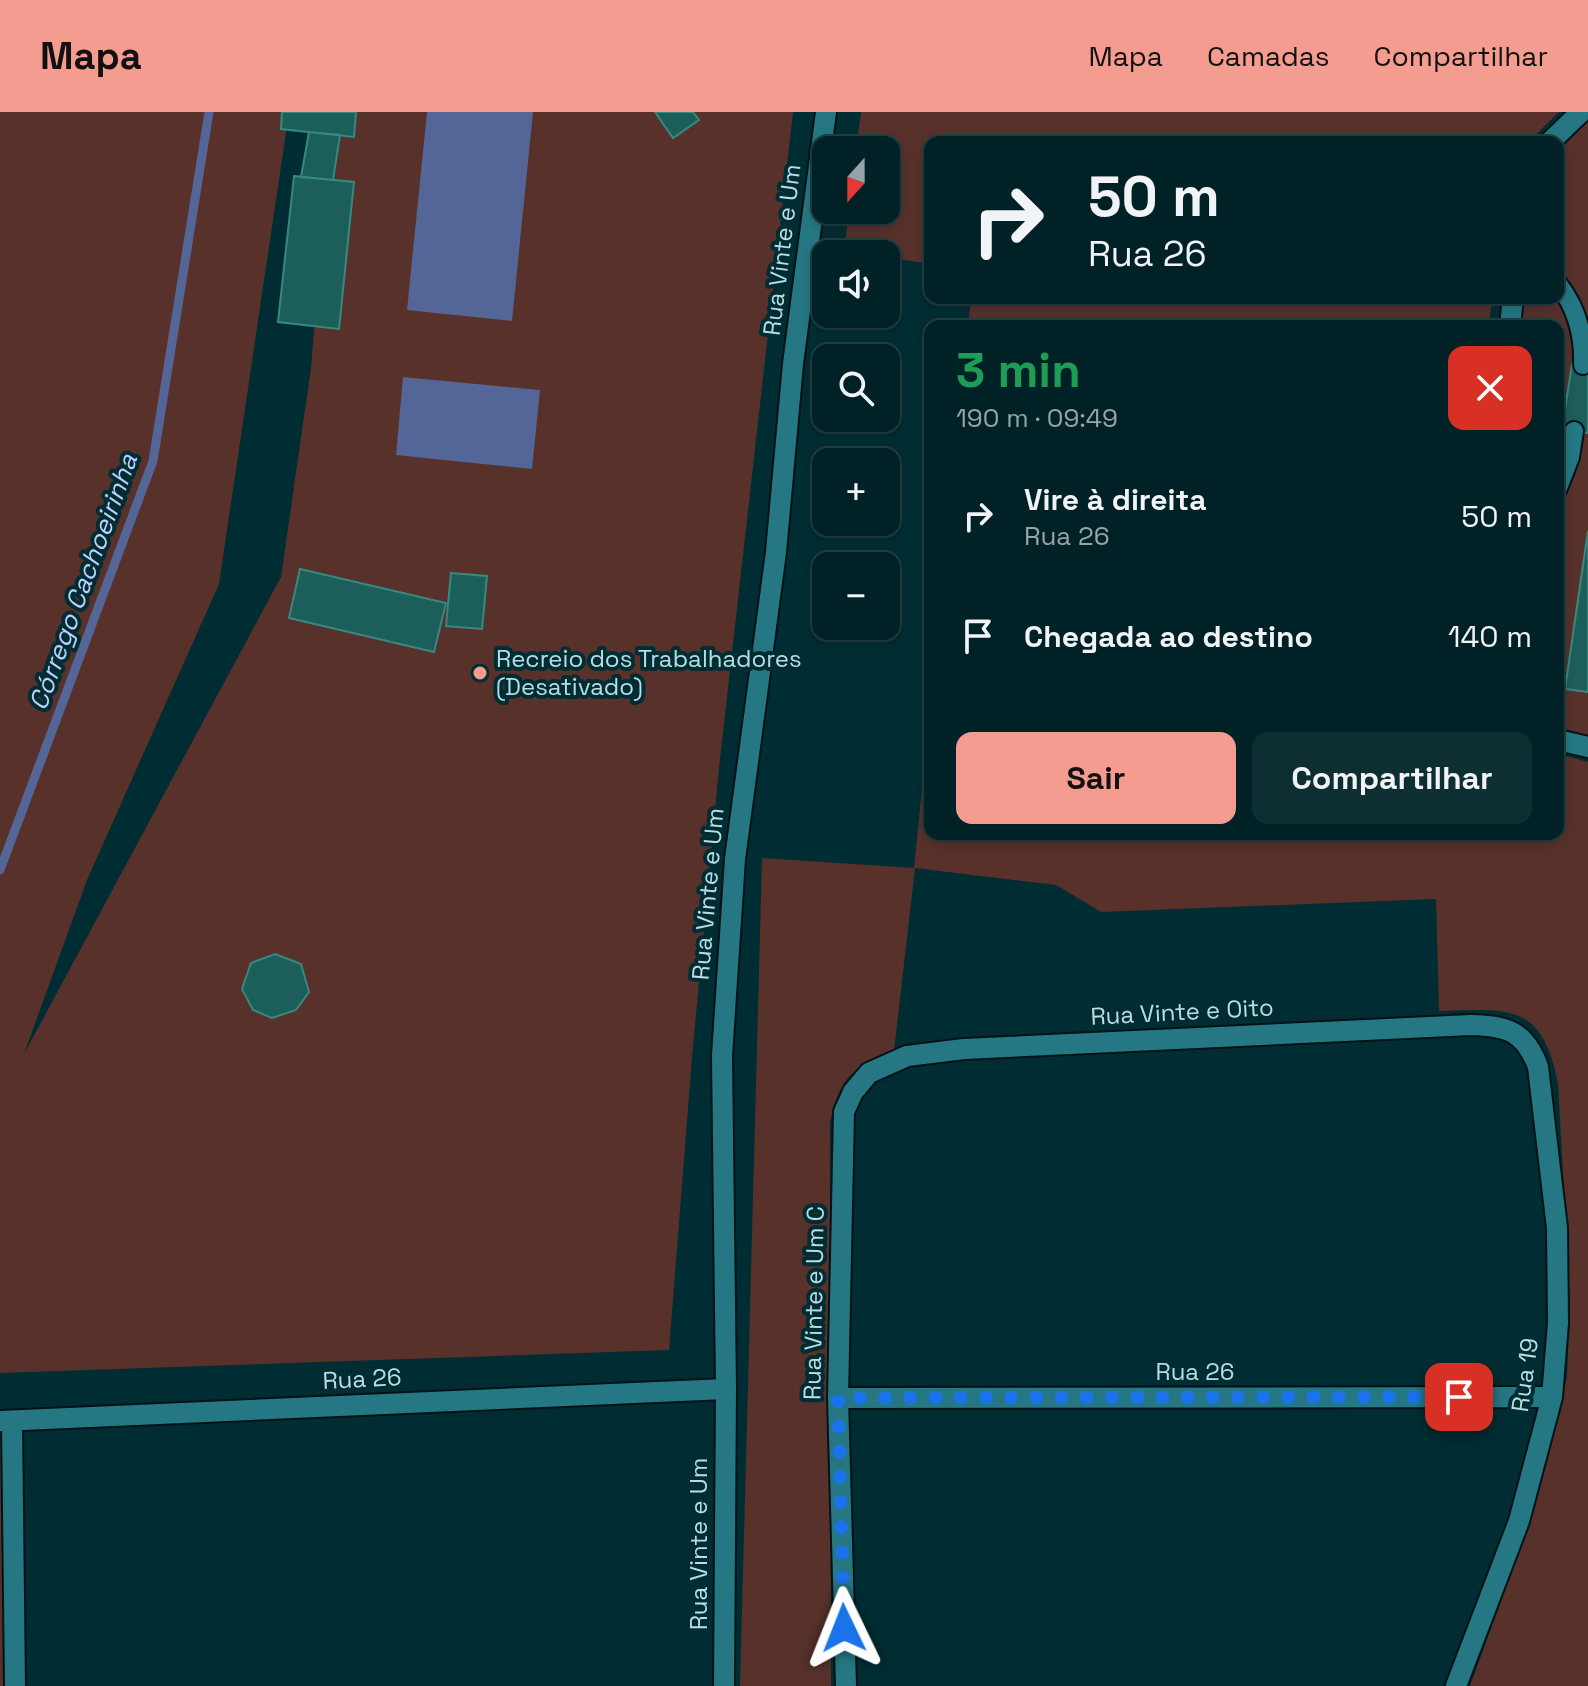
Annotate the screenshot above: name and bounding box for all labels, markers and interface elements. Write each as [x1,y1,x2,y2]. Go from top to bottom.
text: Mapa [40,32,142,80]
text: Mapa [1088,38,1163,74]
text: Camadas [1207,38,1330,74]
text: Compartilhar [1374,38,1548,74]
north arrow [812,136,900,224]
map controls [812,136,900,640]
text: 50 m [1088,161,1220,232]
street label: Rua Vinte e Um [756,162,807,337]
icon: right [956,168,1060,272]
text: Rua 26 [1088,231,1206,277]
button: sound [812,240,900,328]
text: 3 min [956,340,1081,401]
button: search [812,344,900,432]
button: close [1448,346,1532,430]
text: 190 m · 09:49 [956,401,1118,435]
water label: Córrego Cachoeirinha [21,448,146,715]
button: + [812,448,900,536]
text: Vire à direita [1024,480,1207,519]
icon: right [956,494,1000,538]
text: 50 m [1461,497,1532,536]
text: Rua 26 [1024,519,1110,553]
button: − [812,552,900,640]
icon: arrive [956,614,1000,658]
text: Chegada ao destino [1024,617,1313,656]
text: 140 m [1448,617,1532,656]
place label: Recreio dos Trabalhadores (Desativado) [496,643,802,702]
marker: Recreio dos Trabalhadores (Desativado) [471,664,489,682]
button: Sair [956,732,1236,824]
button: Compartilhar [1252,732,1532,824]
street label: Rua Vinte e Um [685,807,730,981]
street label: Rua Vinte e Oito [1090,991,1274,1032]
street label: Rua Vinte e Um C [796,1206,831,1400]
street label: Rua 19 [1504,1336,1545,1414]
street label: Rua 26 [1156,1356,1234,1387]
street label: Rua 26 [322,1361,402,1396]
pin [1425,1363,1493,1431]
icon: arrive [1437,1375,1481,1419]
street label: Rua Vinte e Um [683,1458,714,1630]
position arrow [802,1586,886,1670]

